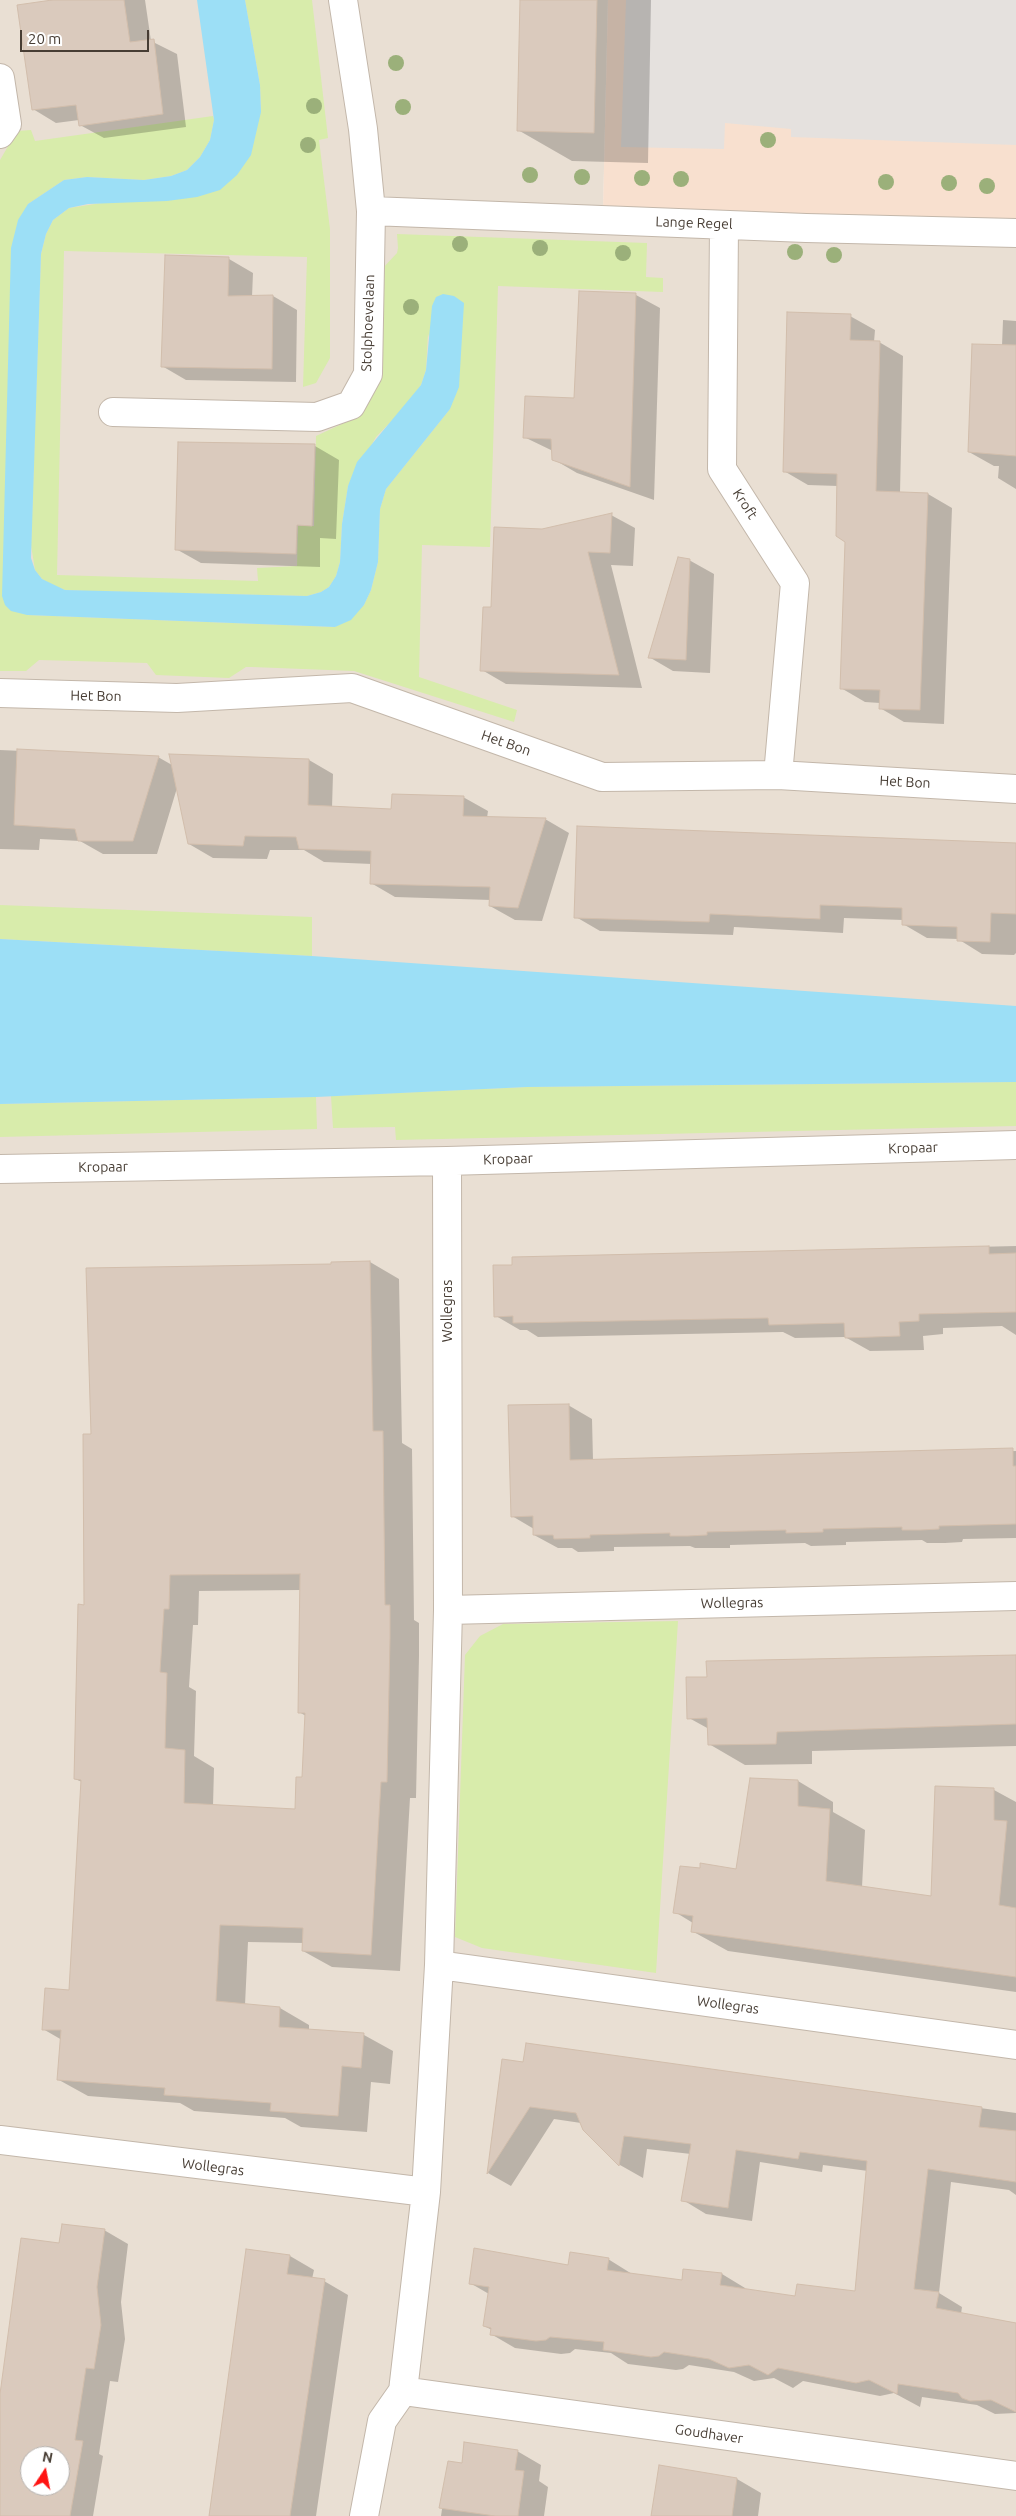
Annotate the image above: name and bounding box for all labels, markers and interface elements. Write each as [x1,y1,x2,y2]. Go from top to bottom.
scale bar [22,20,151,52]
text: 20 m [28,30,61,47]
street label: Lange Regel [655,213,733,233]
street label: Stolphoevelaan [358,274,378,372]
street label: Kroft [729,486,761,522]
street label: Het Bon [70,687,122,705]
street label: Het Bon [479,727,533,759]
street label: Het Bon [879,772,931,792]
street label: Kropaar [888,1139,938,1157]
street label: Kropaar [483,1150,533,1168]
street label: Kropaar [78,1158,128,1176]
street label: Wollegras [439,1280,455,1342]
street label: Wollegras [701,1594,763,1612]
street label: Wollegras [696,1992,760,2018]
street label: Wollegras [181,2155,245,2179]
street label: Goudhaver [674,2421,744,2447]
north arrow [20,2446,70,2496]
text: N [41,2448,54,2466]

